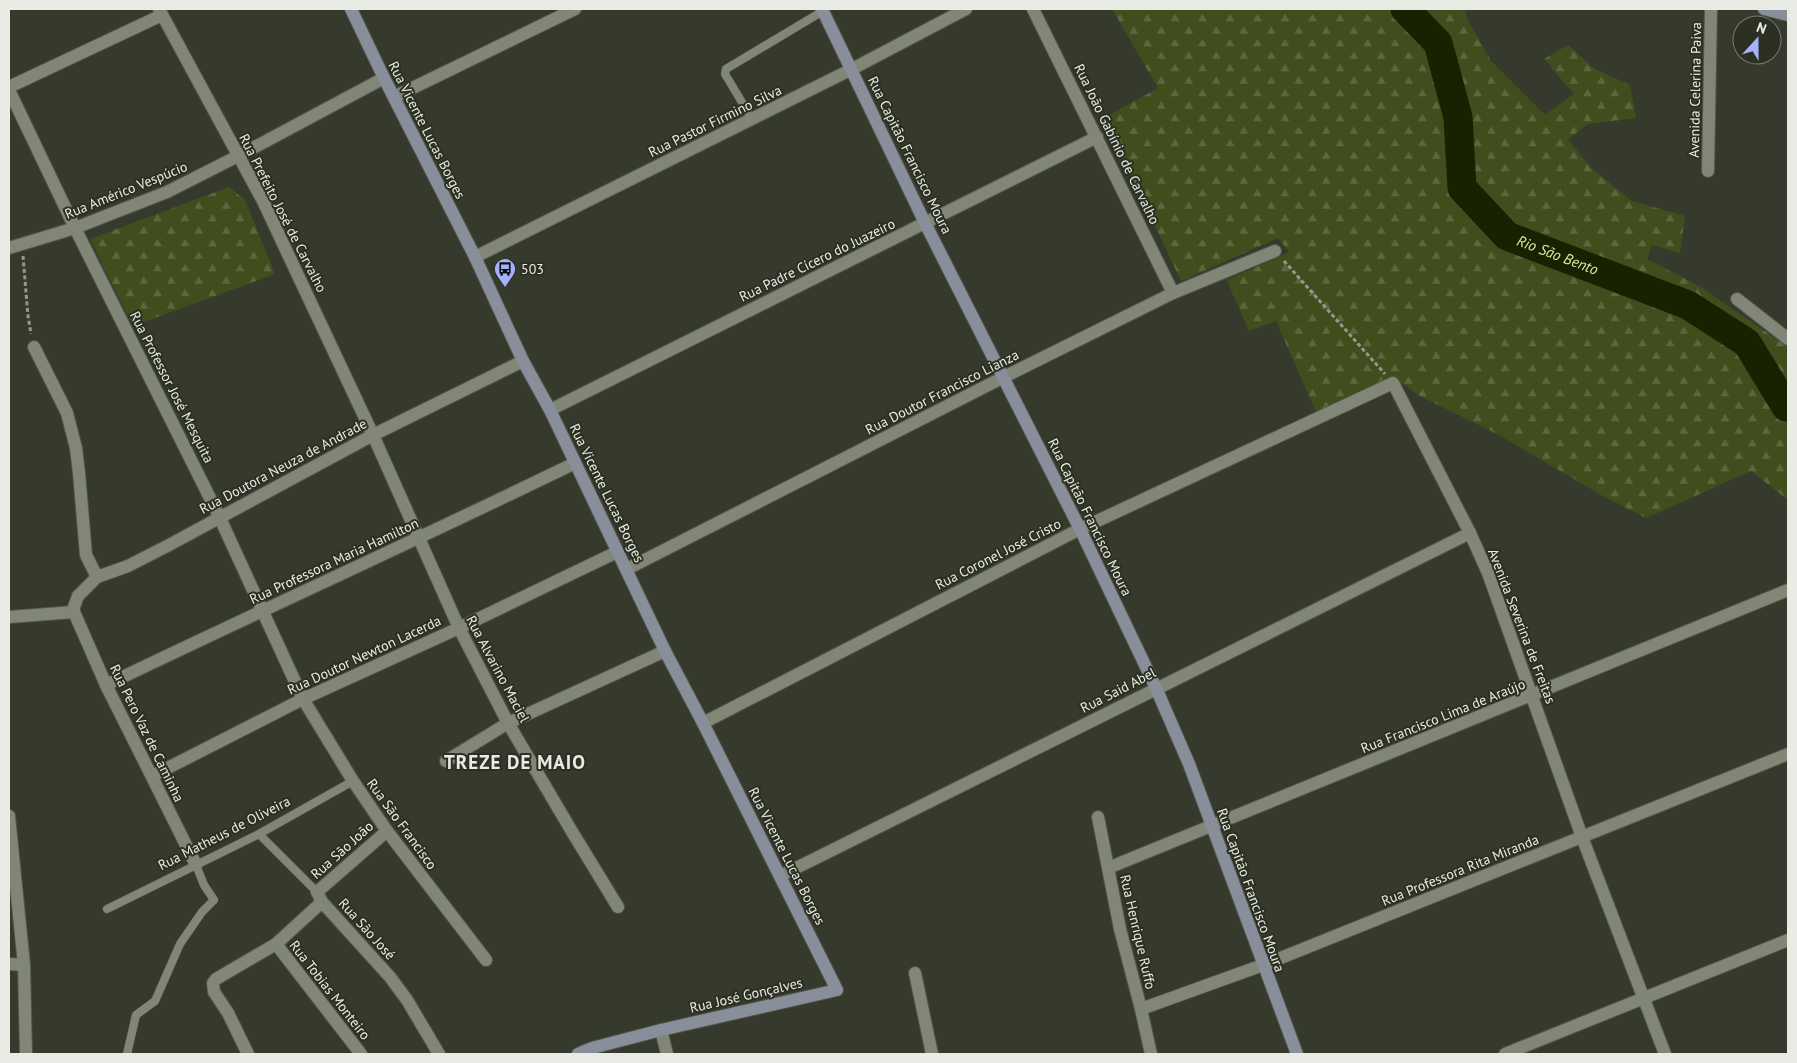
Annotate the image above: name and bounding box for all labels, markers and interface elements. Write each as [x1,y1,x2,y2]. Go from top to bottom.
north arrow [1732,15,1782,65]
text: N [1754,18,1769,38]
street label: Avenida Celerina Paiva [1685,22,1705,158]
street label: Rua Vicente Lucas Borges [384,58,470,202]
street label: Rua João Gabínio de Carvalho [1070,61,1164,227]
street label: Rua Capitão Francisco Moura [864,73,956,237]
street label: Rua Pastor Firmino Silva [645,81,785,161]
street label: Rua Prefeito José de Carvalho [235,131,331,295]
street label: Rua Américo Vespúcio [62,157,190,223]
street label: Rua Padre Cícero do Juazeiro [736,214,898,306]
water label: Rio São Bento [1514,231,1601,279]
bus stop icon: 503 [493,257,517,288]
place label: 503 [521,260,544,278]
street label: Rua Professor José Mesquita [126,308,218,466]
street label: Rua Doutor Francisco Lianza [862,345,1022,439]
street label: Rua Doutora Neuza de Andrade [196,414,370,518]
street label: Rua Vicente Lucas Borges [566,421,649,565]
street label: Rua Capitão Francisco Moura [1044,435,1136,599]
street label: Rua Professora Maria Hamilton [247,514,421,608]
street label: Rua Coronel José Cristo [932,514,1064,594]
street label: Avenida Severina de Freitas [1484,546,1560,706]
street label: Rua Doutor Newton Lacerda [284,611,444,699]
street label: Rua Alvarino Maciel [462,612,534,726]
street label: Rua Pero Vaz de Caminha [106,661,188,805]
street label: Rua Said Abel [1077,663,1159,717]
street label: Rua Francisco Lima de Araújo [1358,675,1528,757]
district label: TREZE DE MAIO [444,750,586,774]
street label: Rua São Francisco [363,775,441,873]
street label: Rua Vicente Lucas Borges [744,784,830,928]
street label: Rua Matheus de Oliveira [155,792,293,874]
street label: Rua Capitão Francisco Moura [1213,806,1289,974]
street label: Rua São João [307,817,377,883]
street label: Rua Professora Rita Miranda [1379,830,1541,910]
street label: Rua Henrique Ruffo [1116,873,1160,991]
street label: Rua São José [335,895,399,963]
street label: Rua Tobias Monteiro [286,937,374,1043]
street label: Rua José Gonçalves [688,973,804,1017]

